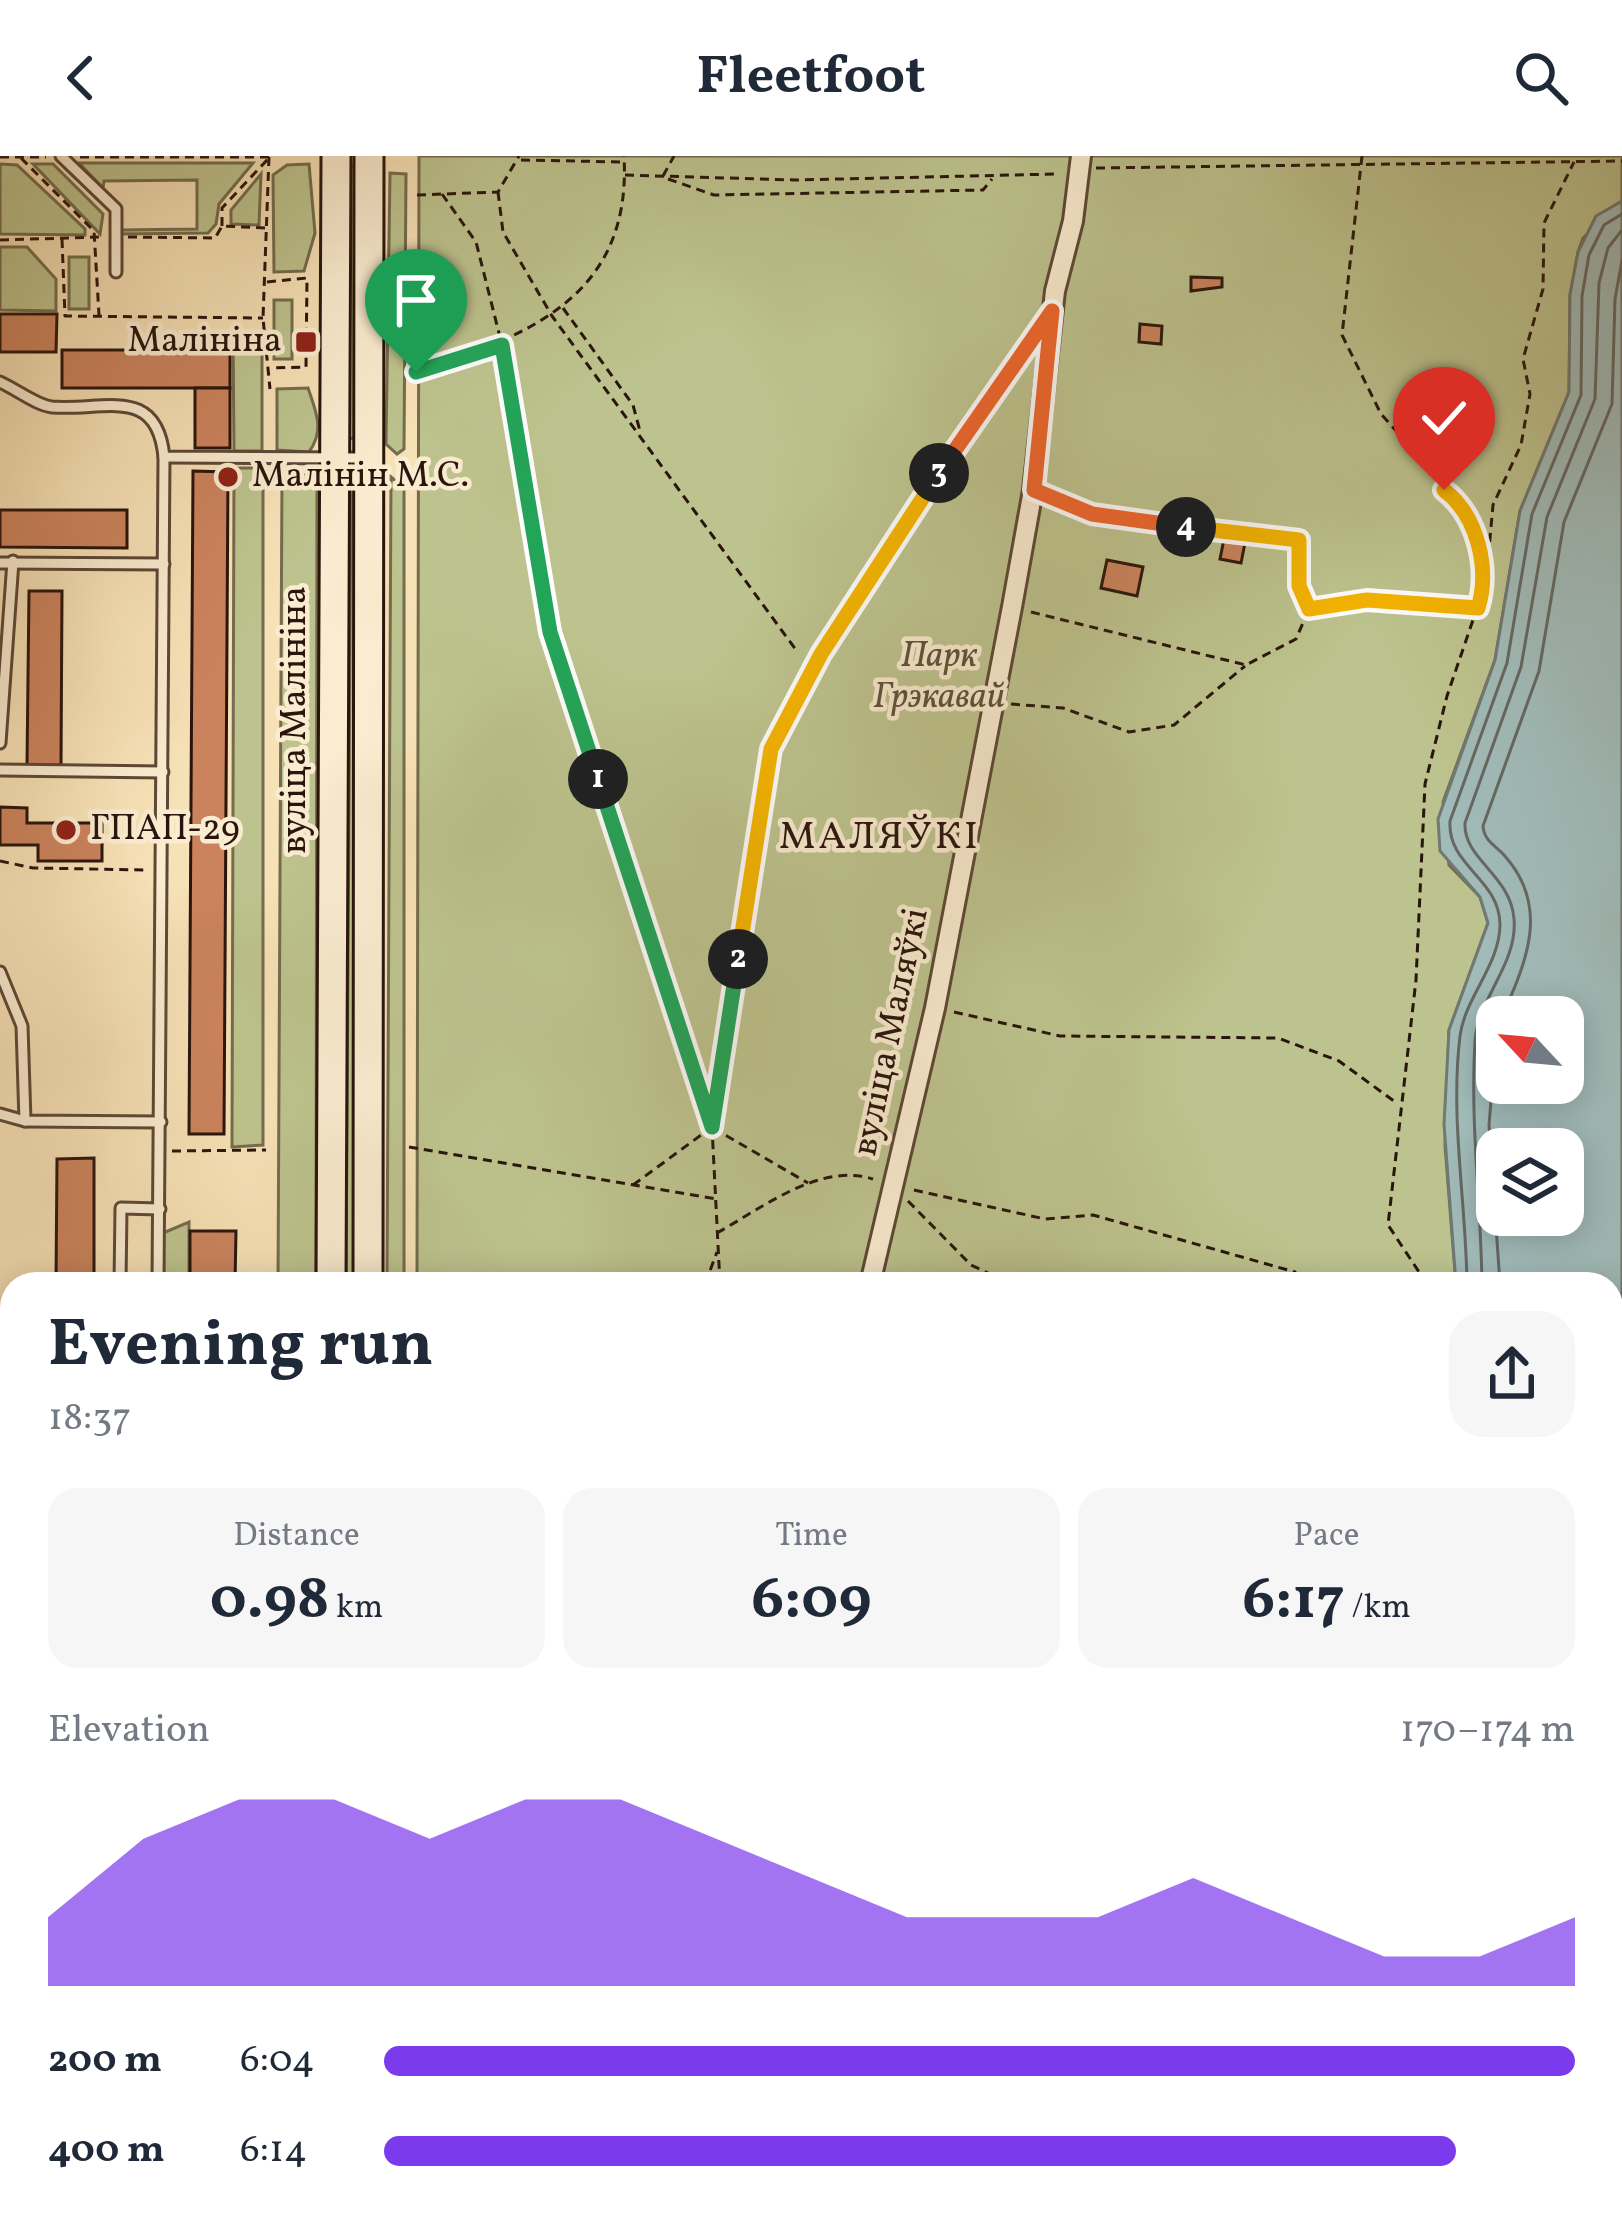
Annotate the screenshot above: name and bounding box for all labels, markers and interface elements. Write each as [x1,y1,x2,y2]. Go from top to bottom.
text: Fleetfoot [696,41,926,116]
icon: back [48,45,114,111]
icon: search [1508,45,1574,111]
pin [365,249,467,372]
icon: arrive [383,267,449,333]
place label: Малініна [127,317,282,367]
marker: Малініна [293,329,319,355]
pin [1393,367,1495,490]
icon: check [1411,385,1477,451]
pin: 3 [909,443,969,503]
text: 3 [931,450,947,496]
place label: Малінін М.С. [252,452,469,502]
marker: Малінін М.С. [215,464,241,490]
pin: 4 [1156,497,1216,557]
text: 4 [1176,504,1196,550]
street label: вуліца Малініна [271,586,321,854]
park label: Парк Грэкавай [873,632,1005,723]
pin: 1 [568,749,628,809]
text: 1 [591,756,605,802]
place label: ГПАП-29 [90,805,240,855]
district label: МАЛЯЎКІ [779,811,981,865]
marker: ГПАП-29 [53,817,79,843]
street label: вуліца Маляўкі [841,903,943,1161]
pin: 2 [708,929,768,989]
text: 2 [729,936,747,982]
north arrow [1476,996,1584,1104]
map controls [1476,996,1584,1236]
button: layers [1476,1128,1584,1236]
text: Evening run [48,1301,434,1393]
button: share [1449,1311,1575,1437]
text: 18:37 [48,1392,131,1446]
text: Distance [233,1514,360,1560]
text: Time [775,1514,848,1560]
text: Pace [1294,1514,1360,1560]
text: 0.98 [210,1560,330,1643]
text: 6:09 [751,1560,872,1643]
text: 6:17 [1242,1560,1345,1643]
text: km [330,1586,383,1632]
text: /km [1345,1586,1411,1632]
text: Elevation [48,1704,210,1758]
text: 170–174 m [1400,1704,1575,1758]
text: 200 m [48,2034,162,2088]
text: 6:04 [240,2034,315,2088]
text: 400 m [48,2124,165,2178]
text: 6:14 [240,2124,307,2178]

